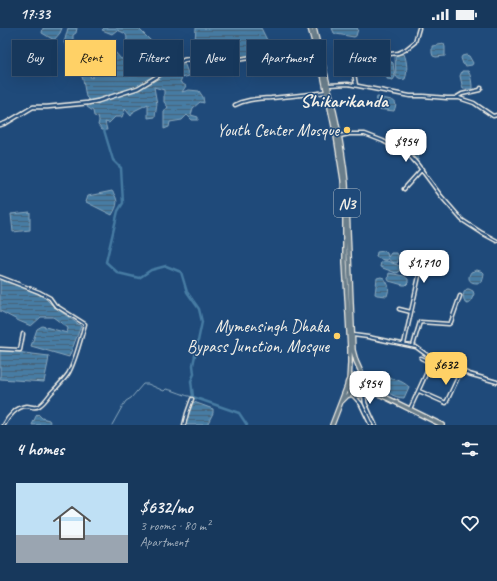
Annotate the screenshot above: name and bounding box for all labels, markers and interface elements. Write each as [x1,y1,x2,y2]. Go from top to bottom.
text: 17:33 [20,5,50,24]
chip: Buy [12,40,57,76]
chip: Rent [65,40,116,76]
chip: Filters [124,40,183,76]
chip: New [191,40,239,76]
chip: Apartment [247,40,326,76]
chip: House [334,40,390,76]
district label: Shikarikanda [300,89,389,113]
place label: Youth Center Mosque [217,120,340,141]
marker: Youth Center Mosque [342,125,352,135]
pin: $954 [382,129,430,163]
text: $954 [394,134,418,150]
road number: N3 [334,189,360,217]
pin: $1,710 [391,250,457,284]
text: $1,710 [408,255,440,271]
place label: Mymensingh Dhaka Bypass Junction, Mosque [187,316,330,357]
marker: Mymensingh Dhaka Bypass Junction, Mosque [332,331,342,341]
pin: $632 [422,352,470,386]
text: $632 [434,357,458,373]
pin: $954 [346,371,394,405]
text: $954 [358,376,382,392]
icon: filters [459,438,481,460]
text: 4 homes [16,439,64,460]
text: $632/mo [140,497,193,518]
icon: home [48,499,96,547]
icon: heart [459,512,481,534]
text: 3 rooms · 80 m² [140,518,210,534]
text: Apartment [140,534,188,550]

